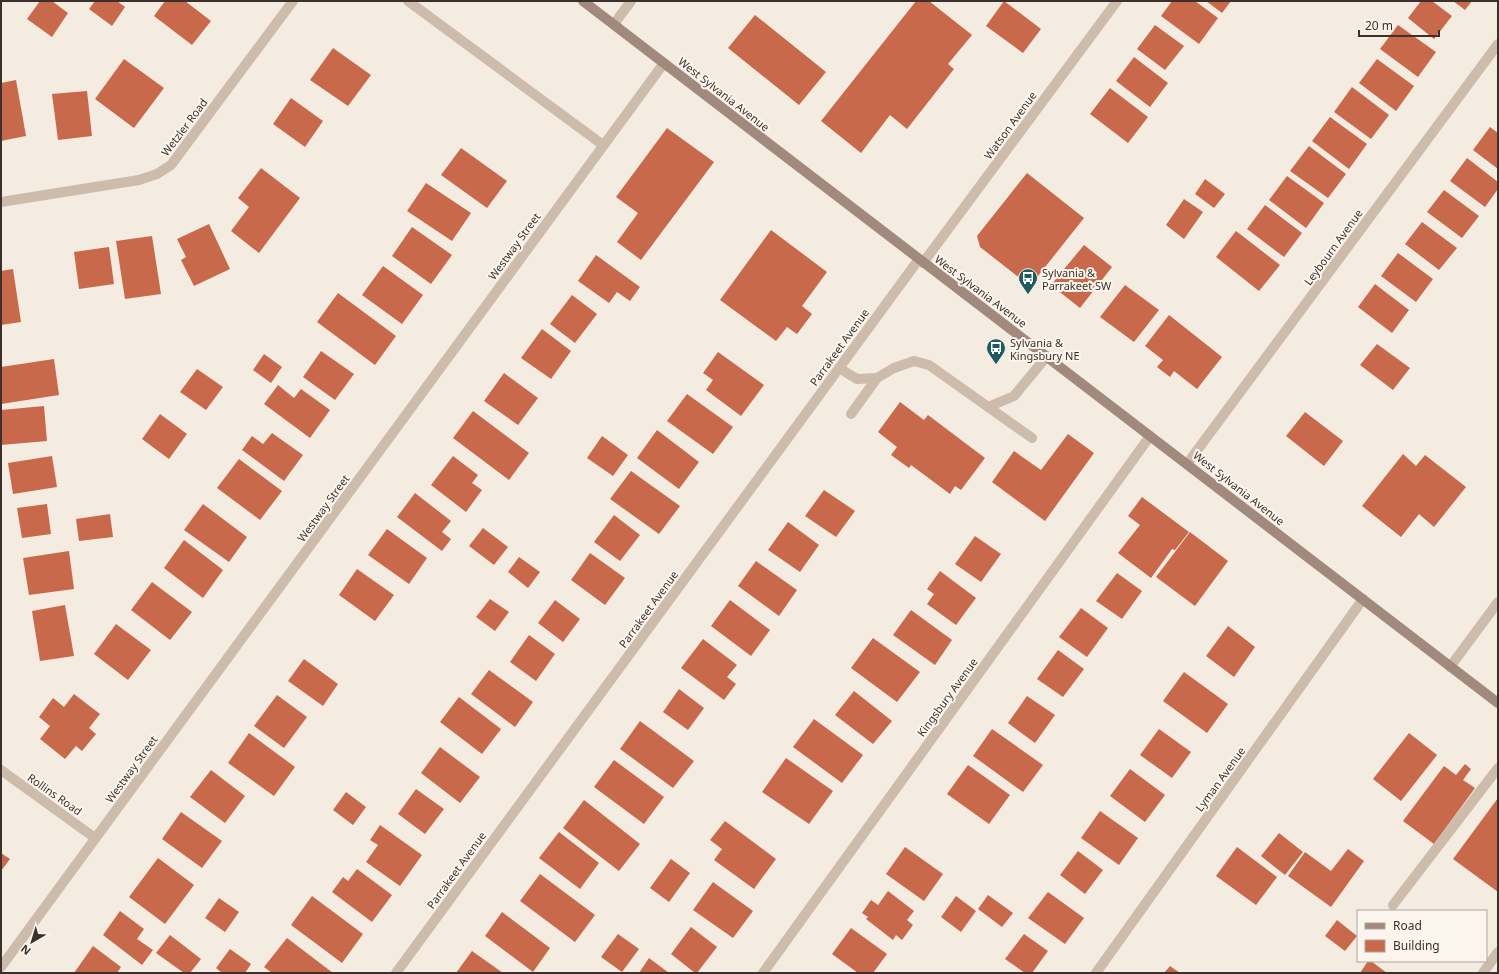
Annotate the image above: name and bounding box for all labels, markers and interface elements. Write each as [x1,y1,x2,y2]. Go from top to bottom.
scale bar [1359,12,1439,38]
text: 20 m [1365,17,1393,34]
street label: West Sylvania Avenue [675,54,773,134]
street label: Watson Avenue [980,88,1040,162]
street label: Wetzler Road [157,95,211,159]
street label: Leybourn Avenue [1300,206,1366,288]
street label: Westway Street [485,209,543,283]
street label: West Sylvania Avenue [932,251,1030,331]
place label: Sylvania & Parrakeet SW [1042,265,1112,293]
bus stop icon: Sylvania & Parrakeet SW [1017,267,1039,295]
street label: Parrakeet Avenue [806,306,872,388]
place label: Sylvania & Kingsbury NE [1010,335,1080,363]
bus stop icon: Sylvania & Kingsbury NE [985,337,1007,365]
street label: West Sylvania Avenue [1190,448,1288,528]
street label: Westway Street [294,471,352,545]
street label: Parrakeet Avenue [615,568,681,650]
street label: Kingsbury Avenue [913,655,981,739]
street label: Westway Street [102,732,160,806]
street label: Lyman Avenue [1192,744,1248,814]
street label: Rollins Road [25,770,85,818]
street label: Parrakeet Avenue [423,829,489,911]
legend [1357,910,1487,962]
text: Road [1393,917,1422,934]
north arrow [12,922,52,962]
text: Building [1393,937,1440,954]
text: N [17,942,34,959]

